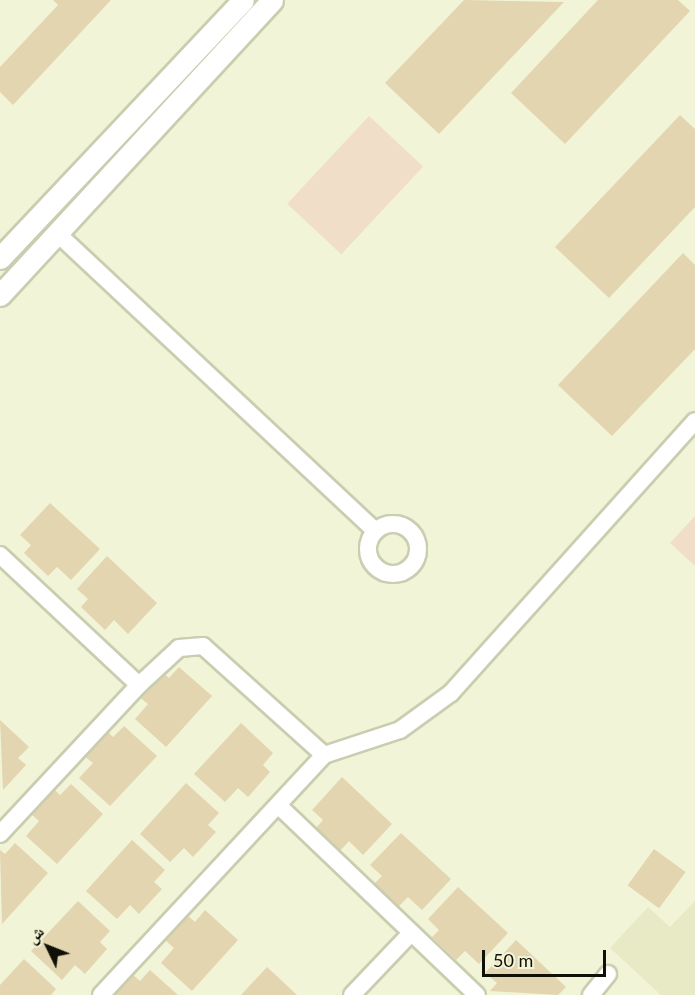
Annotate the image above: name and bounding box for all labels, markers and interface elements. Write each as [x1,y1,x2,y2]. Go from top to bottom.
north arrow [18,917,78,977]
text: ش [22,922,47,947]
scale bar [485,938,610,976]
text: 50 m [493,949,533,971]

